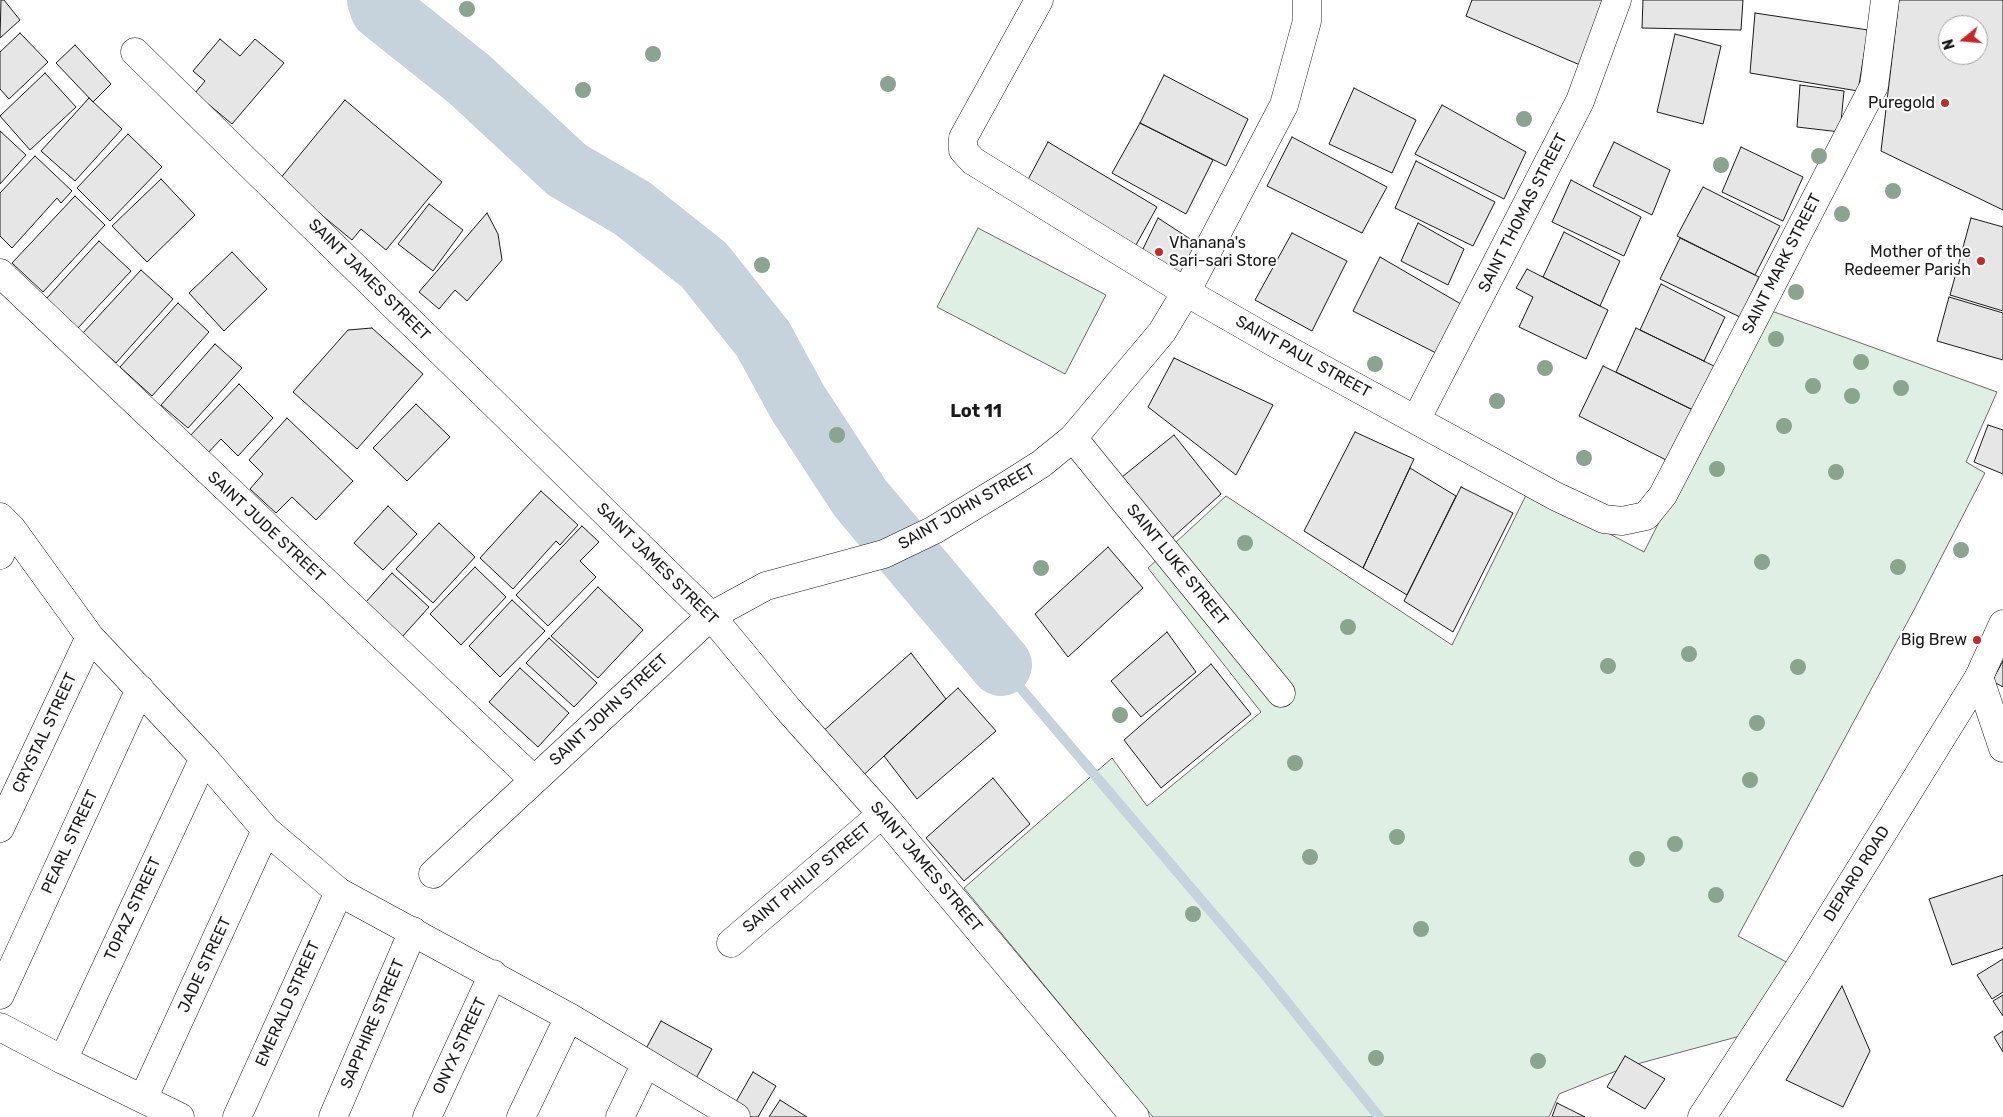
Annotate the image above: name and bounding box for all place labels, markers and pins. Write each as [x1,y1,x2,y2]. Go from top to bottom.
place label: Puregold [1868,93,1935,113]
marker: Puregold [1939,97,1951,109]
place label: Vhanana's Sari-sari Store [1169,233,1277,271]
place label: Mother of the Redeemer Parish [1844,242,1971,280]
marker: Vhanana's Sari-sari Store [1153,246,1165,258]
marker: Mother of the Redeemer Parish [1975,255,1987,267]
place label: Big Brew [1901,630,1967,650]
marker: Big Brew [1971,634,1983,646]

